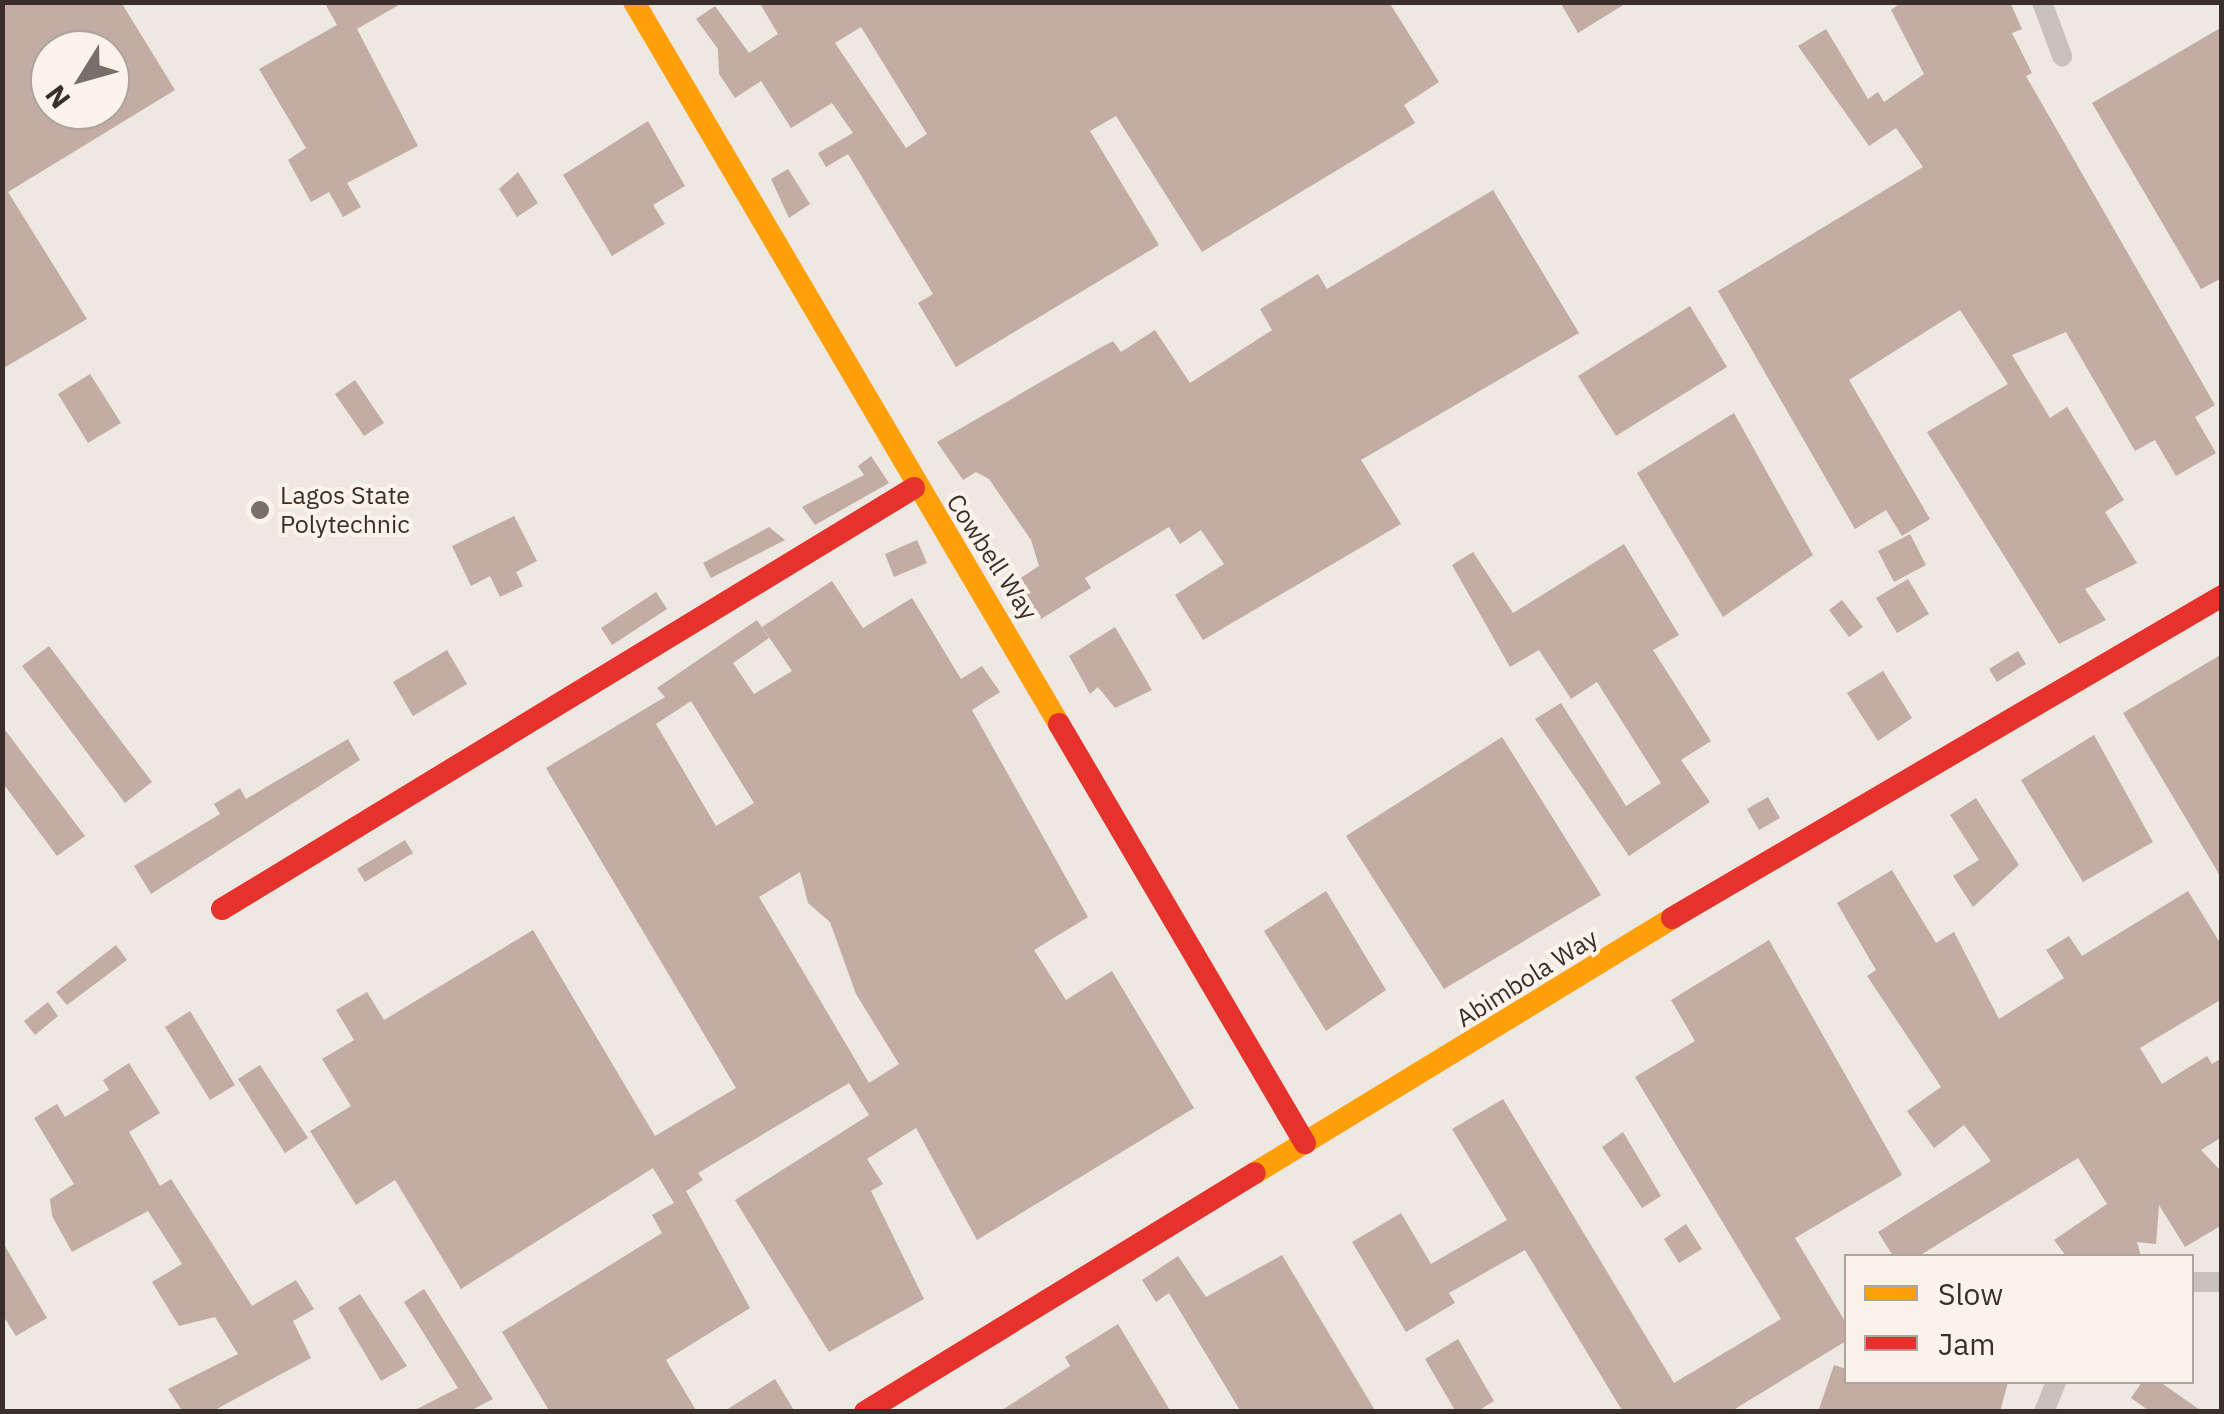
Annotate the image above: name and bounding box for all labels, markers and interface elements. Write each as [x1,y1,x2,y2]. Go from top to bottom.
north arrow [30,30,130,130]
text: N [36,78,78,116]
place label: Lagos State Polytechnic [280,481,410,540]
street label: Cowbell Way [940,488,1044,626]
marker: Lagos State Polytechnic [249,499,271,521]
street label: Abimbola Way [1451,923,1603,1033]
legend [1844,1254,2194,1384]
text: Slow [1938,1274,2003,1313]
text: Jam [1938,1324,1996,1363]

